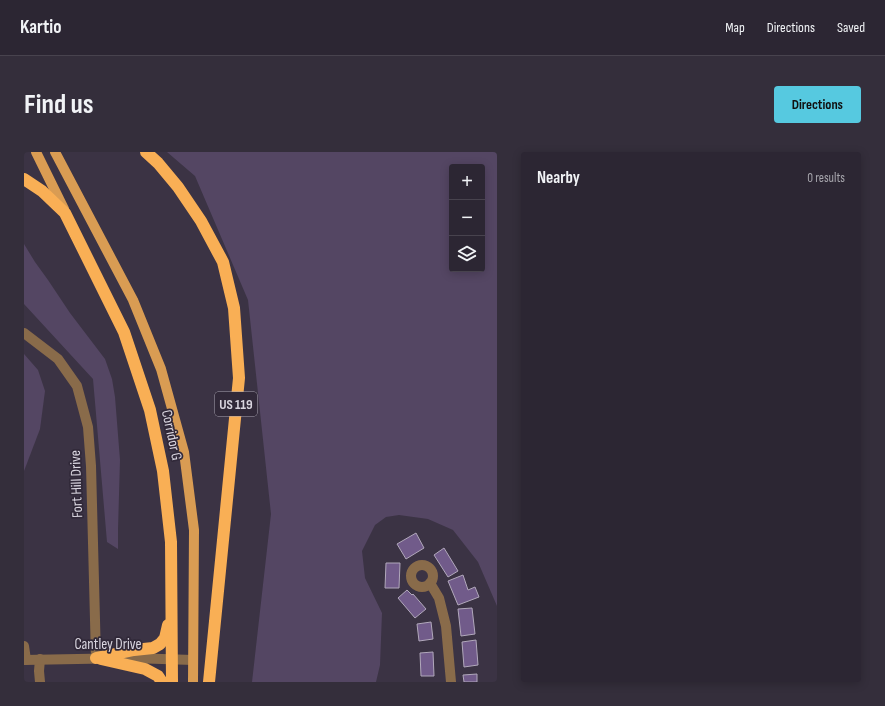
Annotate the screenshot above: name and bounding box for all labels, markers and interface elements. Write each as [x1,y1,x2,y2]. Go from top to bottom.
text: Kartio [20,16,62,39]
text: Map [725,19,745,36]
text: Directions [767,19,815,36]
text: Saved [837,19,865,36]
button: Directions [774,86,861,123]
text: Find us [24,88,93,121]
map controls [449,164,485,272]
button: + [449,164,485,200]
text: Nearby [537,168,580,188]
text: 0 results [807,170,845,186]
button: − [449,200,485,236]
button: layers [449,236,485,272]
road number: US 119 [215,392,257,416]
street label: Corridor G [157,408,186,462]
street label: Fort Hill Drive [66,450,87,518]
street label: Cantley Drive [75,635,141,654]

